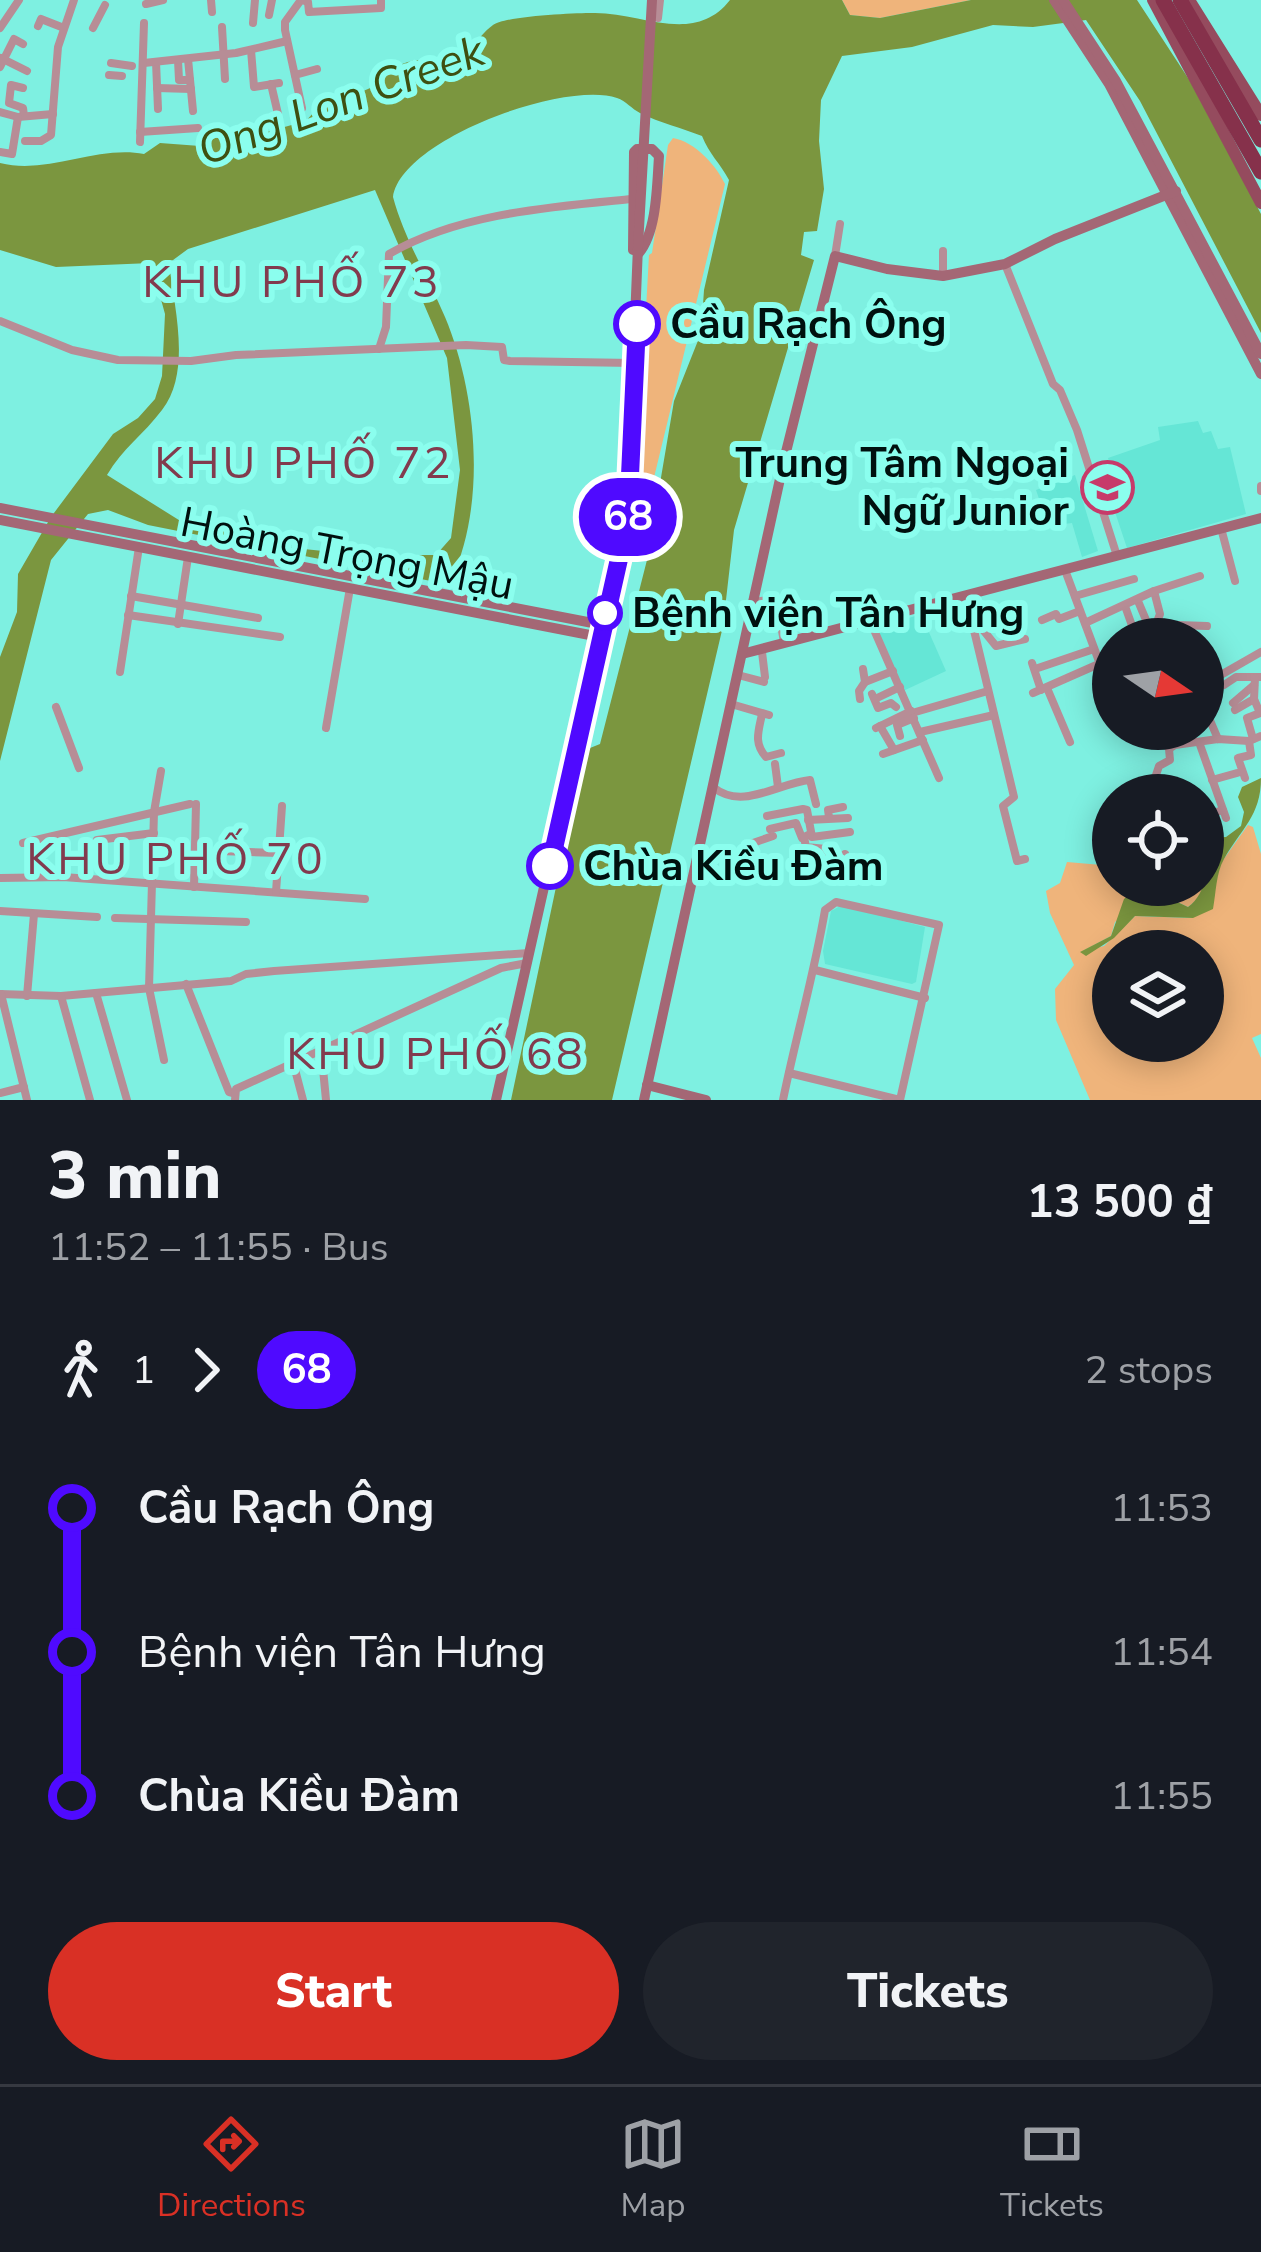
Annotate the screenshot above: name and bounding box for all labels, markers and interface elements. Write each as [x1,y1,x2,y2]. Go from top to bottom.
water label: Ong Lon Creek [189,20,494,181]
district label: KHU PHỐ 73 [142,251,442,313]
place label: Cầu Rạch Ông [670,296,947,353]
marker: Cầu Rạch Ông [615,302,659,346]
district label: KHU PHỐ 72 [154,432,454,494]
place label: Trung Tâm Ngoại Ngữ Junior [736,435,1070,540]
school or university icon: Trung Tâm Ngoại Ngữ Junior [1080,459,1136,515]
line badge: 68 [574,478,682,556]
text: 68 [603,488,653,545]
street label: Hoàng Trọng Mậu [176,494,518,614]
place label: Bệnh viện Tân Hưng [632,585,1024,642]
marker: Bệnh viện Tân Hưng [589,597,621,629]
north arrow [1092,618,1224,750]
map controls [1092,618,1224,1062]
button: locate [1092,774,1224,906]
district label: KHU PHỐ 70 [26,828,326,890]
place label: Chùa Kiều Đàm [583,838,884,895]
marker: Chùa Kiều Đàm [528,844,572,888]
button: layers [1092,930,1224,1062]
district label: KHU PHỐ 68 [286,1023,586,1085]
text: 3 min [48,1131,222,1221]
text: 13 500 ₫ [1027,1172,1213,1233]
text: 11:52 – 11:55 · Bus [48,1221,388,1274]
icon: walk [48,1337,114,1403]
icon: forward [173,1337,239,1403]
text: 68 [281,1341,332,1398]
text: 1 [132,1344,155,1397]
text: 2 stops [1084,1344,1213,1397]
text: Cầu Rạch Ông [138,1478,434,1539]
text: 11:53 [1111,1482,1213,1535]
text: Bệnh viện Tân Hưng [138,1622,546,1683]
text: 11:54 [1111,1626,1213,1679]
text: Chùa Kiều Đàm [138,1766,460,1827]
text: 11:55 [1111,1770,1213,1823]
button: Start [48,1922,619,2060]
button: Tickets [643,1922,1213,2060]
tab: Directions [157,2111,306,2228]
tab: Map [620,2111,686,2228]
tab: Tickets [1000,2111,1104,2228]

